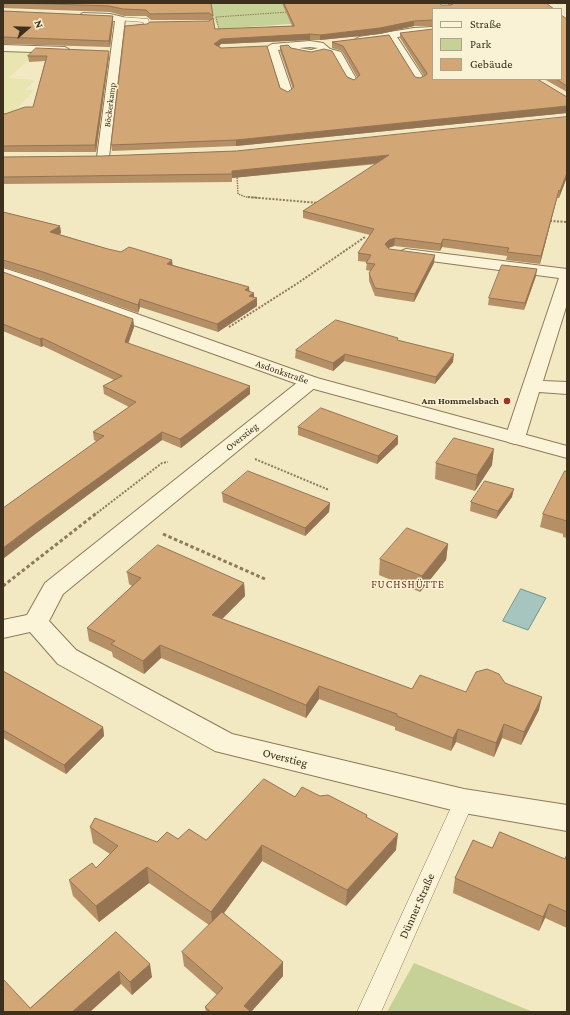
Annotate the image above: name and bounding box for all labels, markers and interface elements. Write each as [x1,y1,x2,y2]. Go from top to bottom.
north arrow [8,8,48,48]
legend [432,8,562,80]
text: Straße [470,17,501,31]
text: N [32,18,46,29]
text: Park [470,37,491,51]
text: Gebäude [470,57,512,71]
street label: Böckerkamp [102,82,118,128]
street label: Asdonkstraße [254,357,310,387]
place label: Am Hommelsbach [422,395,499,407]
marker: Am Hommelsbach [502,396,512,406]
street label: Overstieg [223,420,261,454]
district label: FUCHSHÜTTE [371,578,445,592]
street label: Overstieg [261,745,309,771]
street label: Dünner Straße [396,871,438,941]

